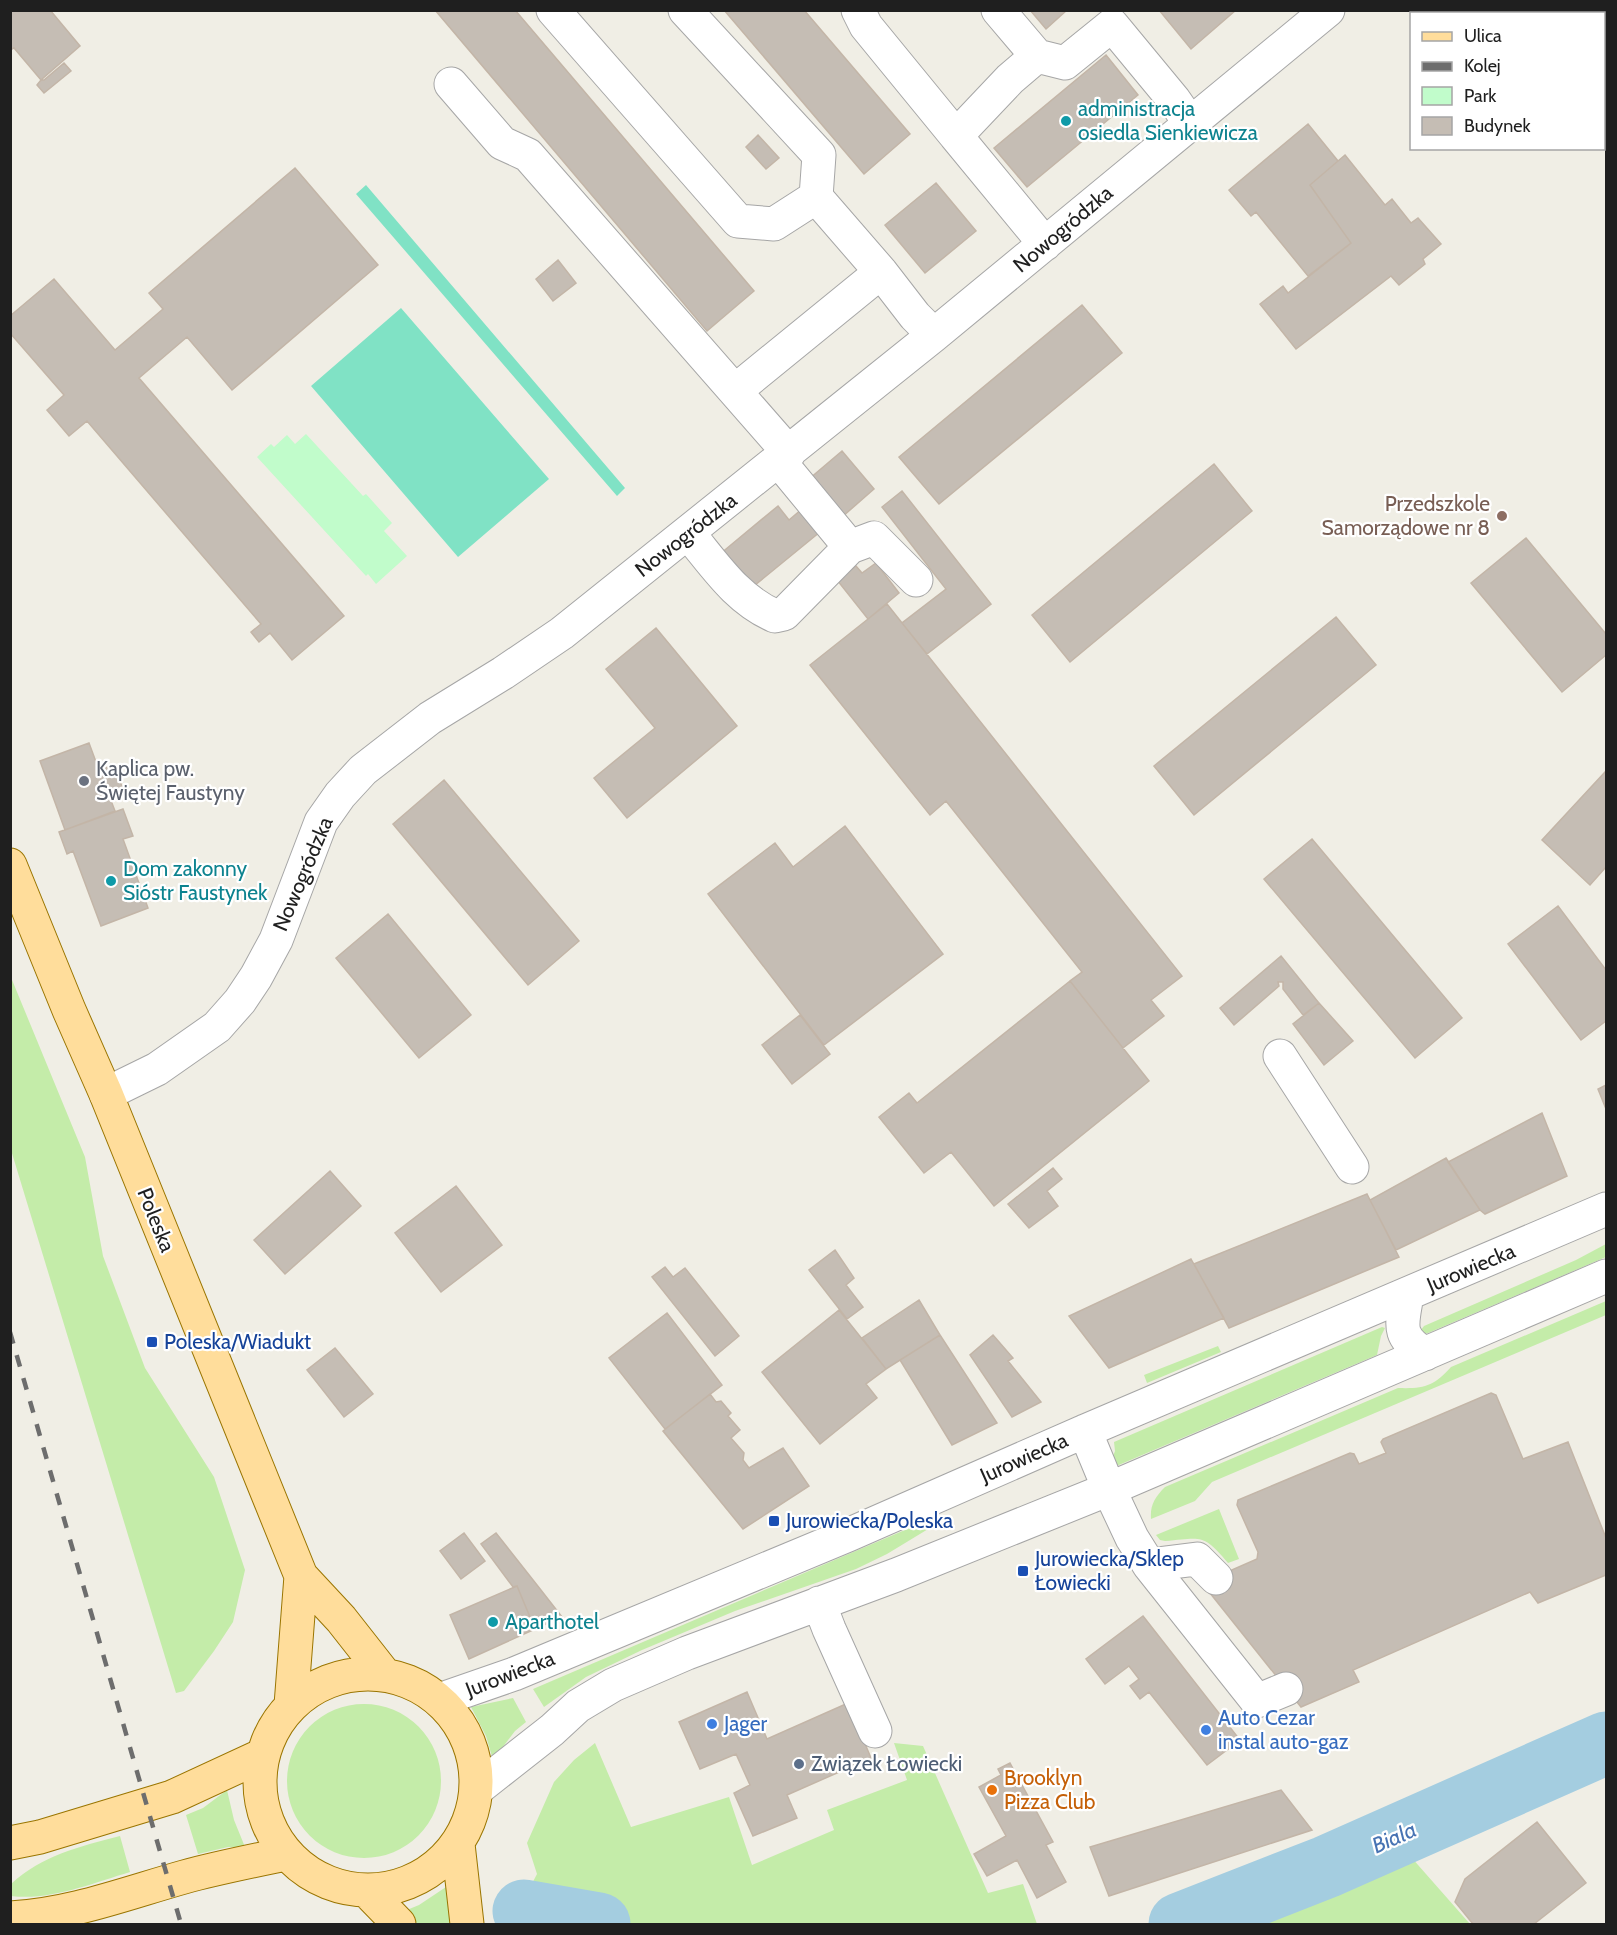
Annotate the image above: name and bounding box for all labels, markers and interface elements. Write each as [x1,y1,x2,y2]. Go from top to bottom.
legend [1410,12,1605,150]
text: Ulica [1464,25,1502,47]
text: Kolej [1464,55,1501,77]
text: Park [1464,85,1497,107]
place label: administracja osiedla Sienkiewicza [1078,96,1258,145]
marker: administracja osiedla Sienkiewicza [1059,114,1073,128]
text: Budynek [1464,115,1531,137]
street label: Nowogródzka [1008,180,1117,277]
street label: Nowogródzka [630,487,741,582]
place label: Przedszkole Samorządowe nr 8 [1322,491,1490,540]
marker: Przedszkole Samorządowe nr 8 [1495,509,1509,523]
place label: Kaplica pw. Świętej Faustyny [96,756,245,806]
marker: Kaplica pw. Świętej Faustyny [77,774,91,788]
street label: Nowogródzka [267,813,338,935]
place label: Dom zakonny Sióstr Faustynek [123,856,268,905]
marker: Dom zakonny Sióstr Faustynek [104,874,118,888]
street label: Poleska [132,1184,181,1256]
street label: Jurowiecka [1422,1238,1519,1298]
place label: Poleska/Wiadukt [164,1329,311,1354]
marker: Poleska/Wiadukt [145,1335,159,1349]
street label: Jurowiecka [975,1427,1071,1488]
place label: Jurowiecka/Poleska [785,1508,953,1533]
marker: Jurowiecka/Poleska [767,1514,781,1528]
place label: Jurowiecka/Sklep Łowiecki [1034,1546,1184,1595]
marker: Jurowiecka/Sklep Łowiecki [1016,1564,1030,1578]
place label: Aparthotel [505,1609,599,1634]
marker: Aparthotel [486,1615,500,1629]
street label: Jurowiecka [461,1645,558,1702]
place label: Auto Cezar instal auto-gaz [1218,1705,1349,1754]
place label: Jager [723,1711,767,1736]
marker: Jager [705,1717,719,1731]
marker: Auto Cezar instal auto-gaz [1199,1723,1213,1737]
place label: Związek Łowiecki [811,1751,962,1776]
marker: Związek Łowiecki [792,1757,806,1771]
place label: Brooklyn Pizza Club [1004,1765,1095,1814]
marker: Brooklyn Pizza Club [985,1783,999,1797]
water label: Biala [1368,1816,1421,1859]

